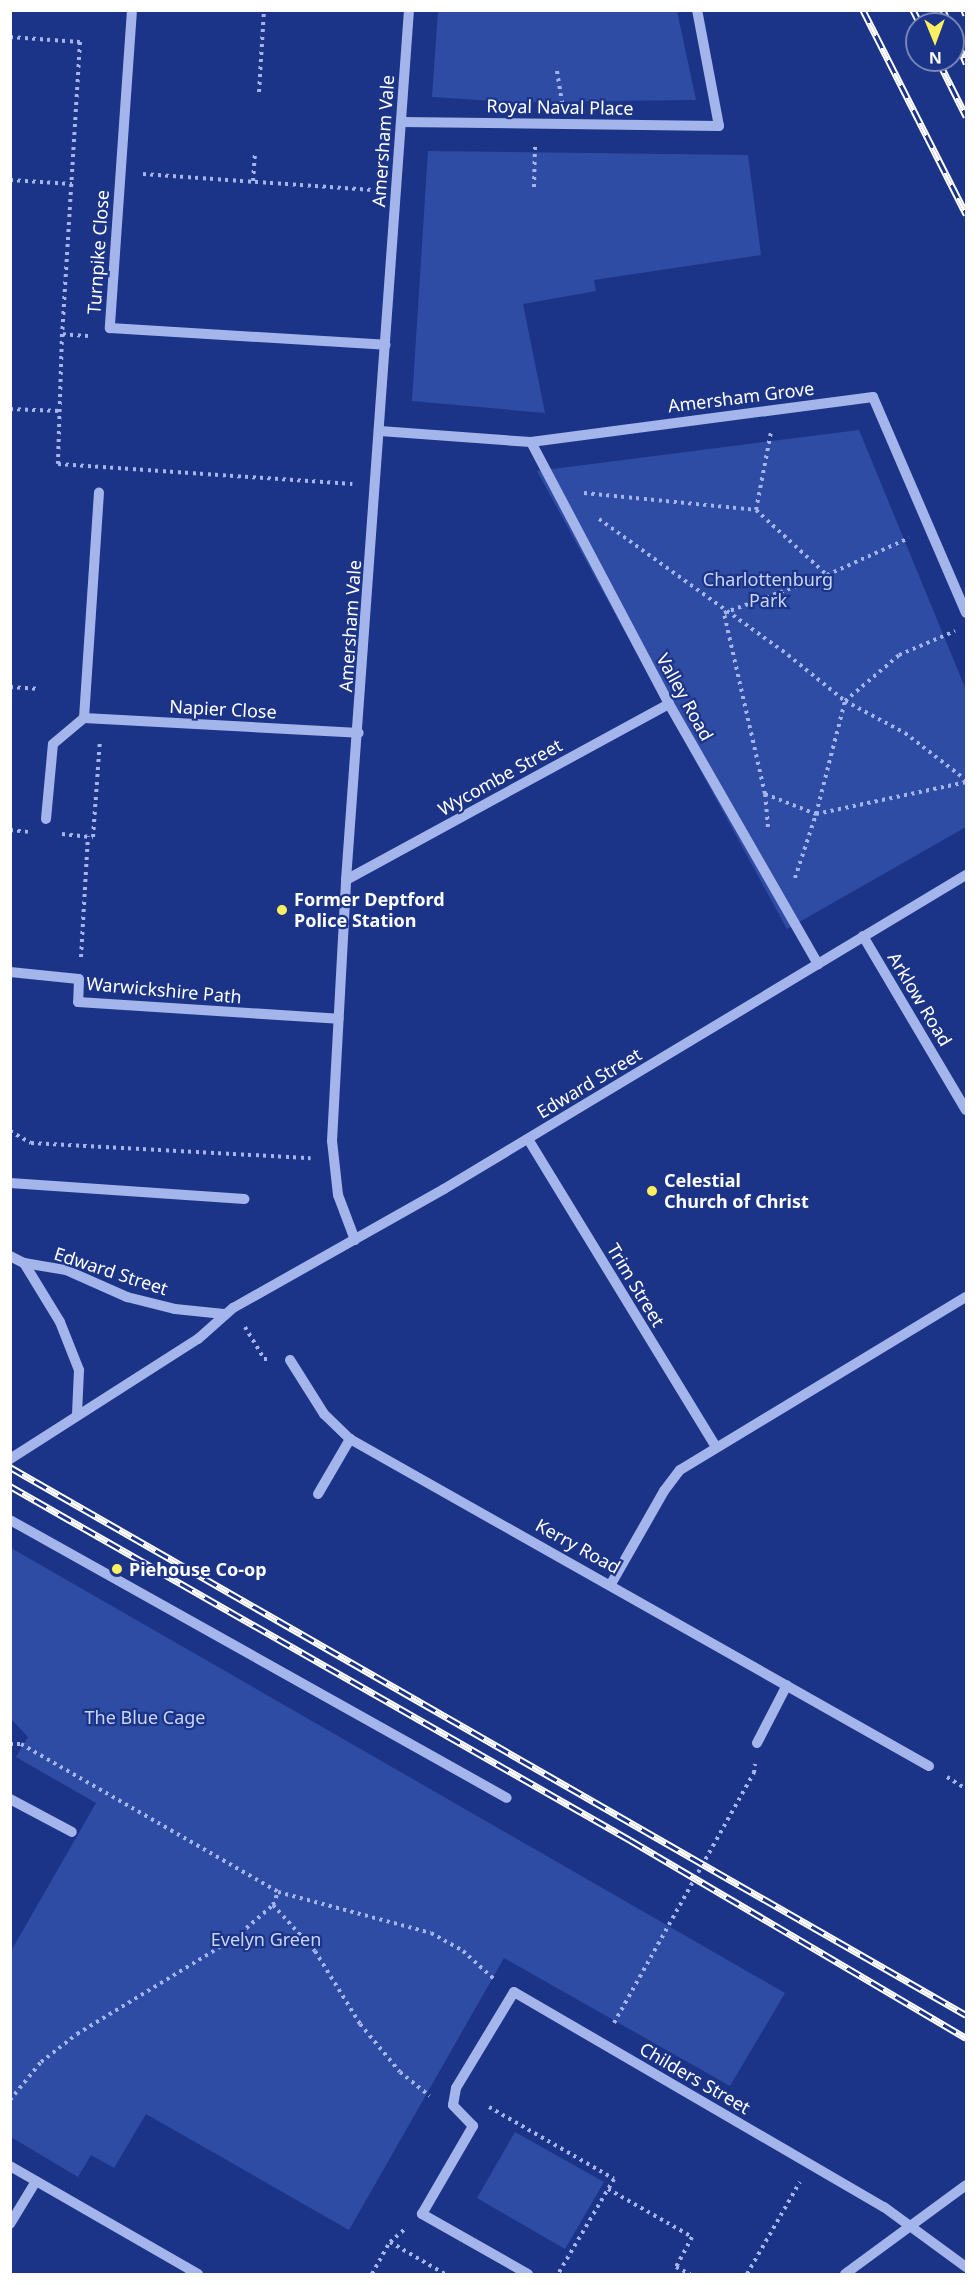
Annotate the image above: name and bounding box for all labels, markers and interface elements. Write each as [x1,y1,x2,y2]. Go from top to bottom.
north arrow [905,12,965,72]
text: N [929,47,942,69]
street label: Amersham Vale [368,74,398,208]
street label: Royal Naval Place [486,95,634,119]
street label: Turnpike Close [83,189,113,315]
street label: Amersham Grove [667,377,815,417]
street label: Amersham Vale [335,559,365,693]
park label: Charlottenburg Park [703,569,833,612]
street label: Valley Road [652,649,718,745]
street label: Napier Close [169,695,277,723]
street label: Wycombe Street [434,734,566,820]
place label: Former Deptford Police Station [294,889,445,932]
marker: Former Deptford Police Station [275,903,289,917]
street label: Arklow Road [883,948,957,1050]
street label: Warwickshire Path [85,972,243,1008]
street label: Edward Street [533,1043,645,1123]
place label: Celestial Church of Christ [664,1170,809,1212]
marker: Celestial Church of Christ [645,1184,659,1198]
street label: Trim Street [603,1240,669,1330]
street label: Edward Street [51,1242,171,1300]
street label: Kerry Road [532,1514,624,1578]
place label: Piehouse Co-op [129,1558,267,1580]
marker: Piehouse Co-op [110,1562,124,1576]
park label: The Blue Cage [85,1706,205,1728]
park label: Evelyn Green [211,1928,321,1950]
street label: Childers Street [636,2038,754,2118]

